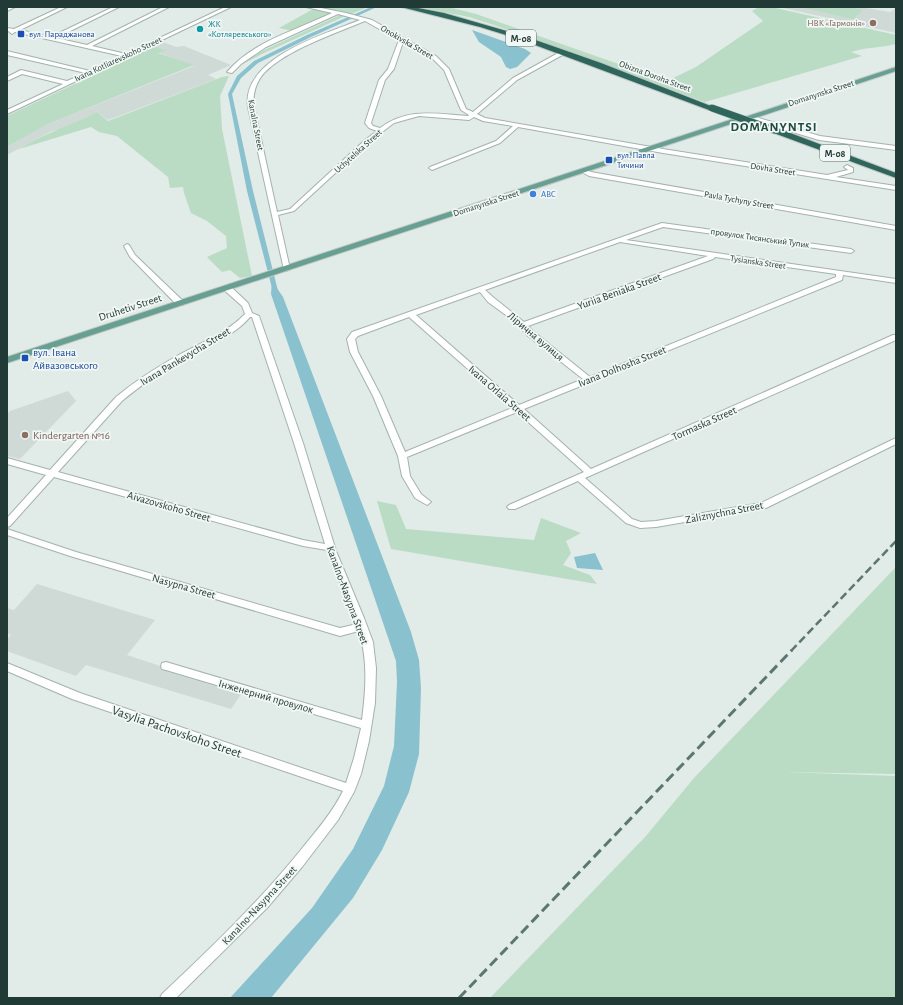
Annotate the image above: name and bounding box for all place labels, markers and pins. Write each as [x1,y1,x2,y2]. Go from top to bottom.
marker: НВК «Гармонія» [868,18,878,28]
place label: НВК «Гармонія» [807,19,865,28]
place label: ЖК «Котляревського» [208,20,272,39]
marker: ЖК «Котляревського» [195,24,205,34]
marker: вул. Параджанова [16,29,26,39]
place label: вул. Параджанова [29,30,95,39]
place label: вул. Павла Тичини [617,151,655,170]
marker: вул. Павла Тичини [604,155,614,165]
marker: ABC [528,189,538,199]
place label: ABC [541,190,556,199]
place label: вул. Івана Айвазовського [33,347,98,371]
marker: вул. Івана Айвазовського [20,353,30,363]
marker: Kindergarten №16 [20,430,30,440]
place label: Kindergarten №16 [33,430,110,441]

